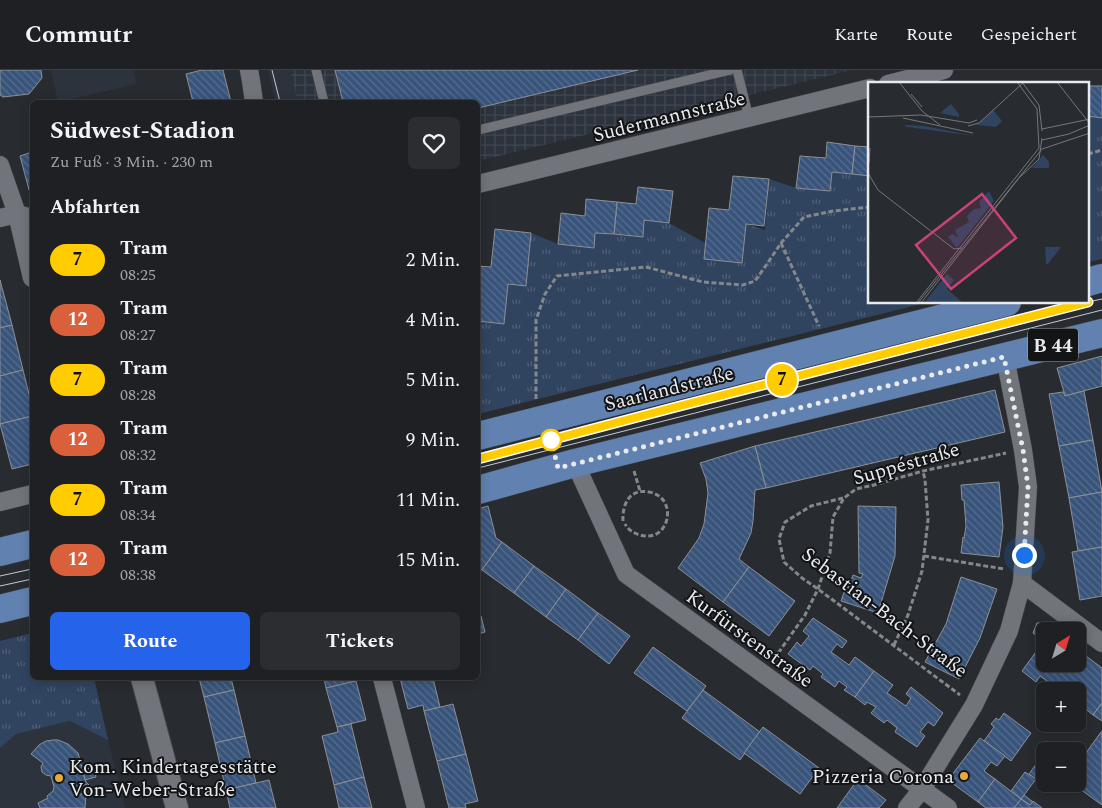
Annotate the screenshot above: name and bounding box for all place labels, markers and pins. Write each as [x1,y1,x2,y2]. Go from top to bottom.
unlabelled marker [540,429,562,451]
place label: Kom. Kindertagesstätte Von-Weber-Straße [69,752,277,805]
place label: Pizzeria Corona [812,762,954,792]
marker: Pizzeria Corona [958,770,970,782]
marker: Kom. Kindertagesstätte Von-Weber-Straße [53,772,65,784]

